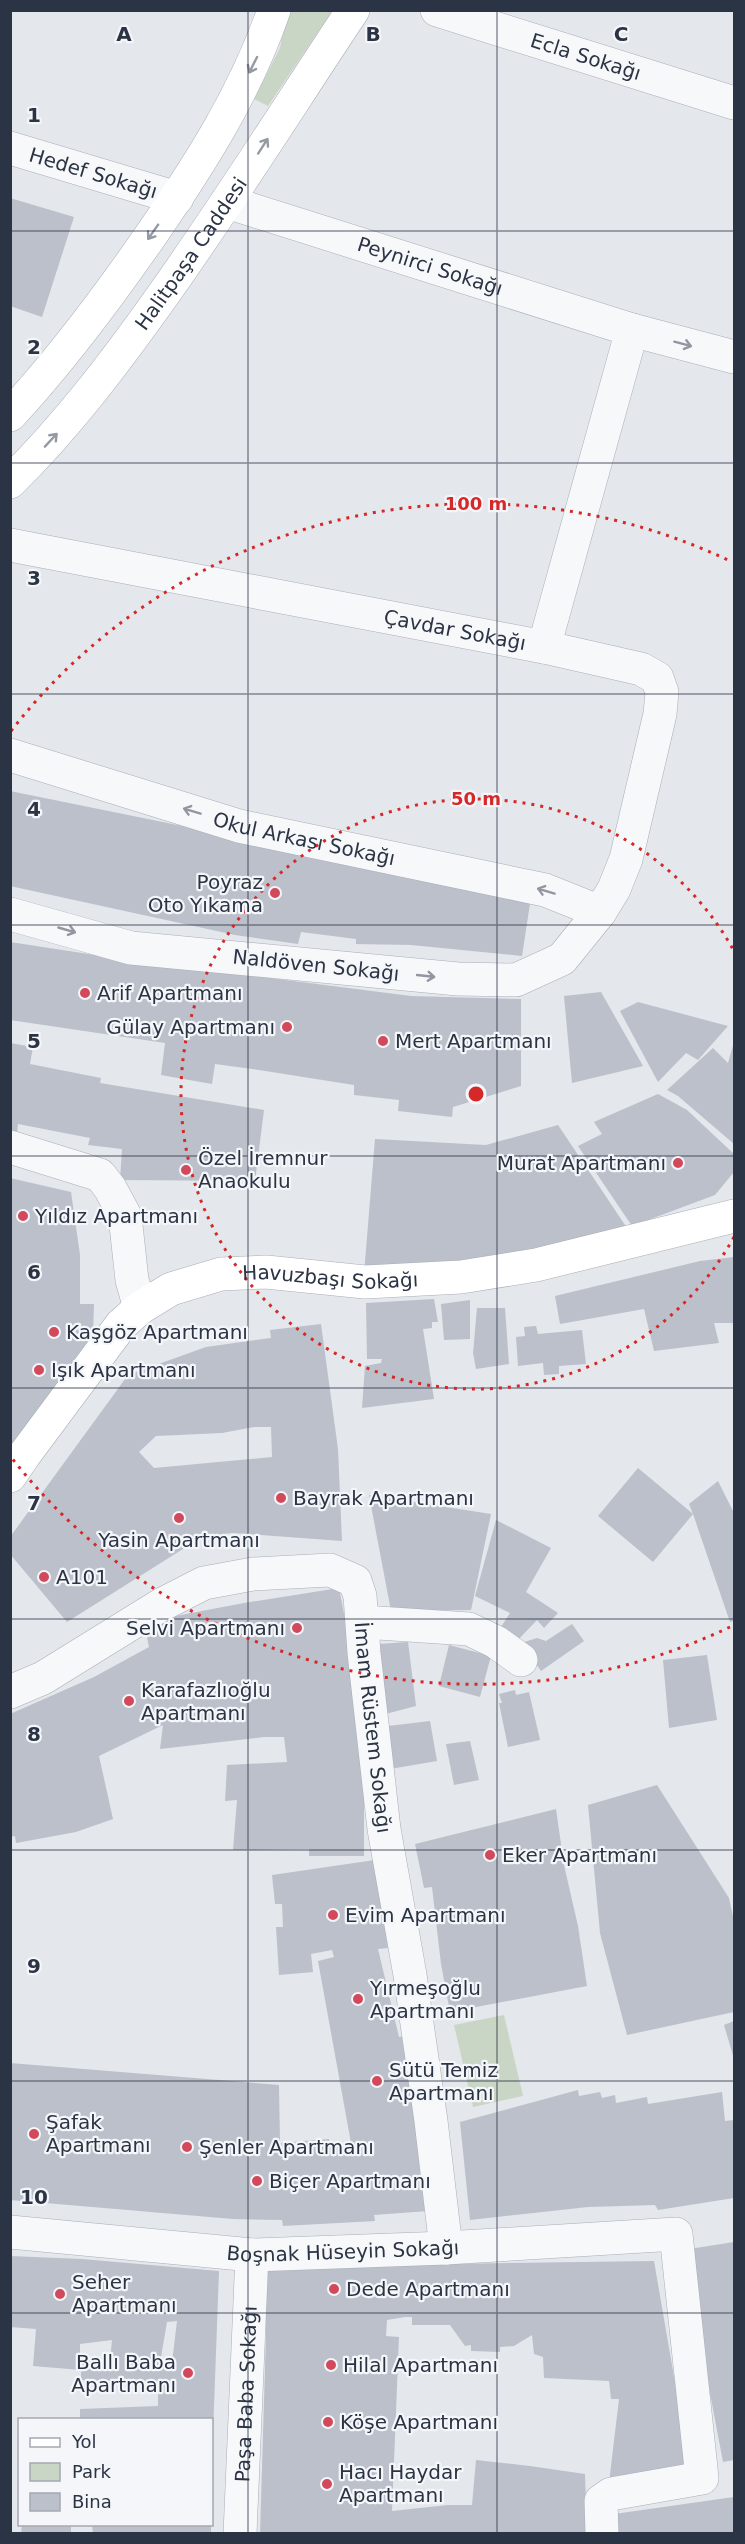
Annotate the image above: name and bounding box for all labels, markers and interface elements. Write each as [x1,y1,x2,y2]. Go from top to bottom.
text: A [116,22,132,46]
text: B [365,22,381,46]
text: C [614,22,628,46]
street label: Ecla Sokağı [528,28,644,85]
one-way arrow [246,56,258,74]
text: 1 [27,103,41,127]
one-way arrow [257,138,269,155]
street label: Hedef Sokağı [26,142,160,203]
street label: Halitpaşa Caddesi [130,173,252,335]
one-way arrow [147,224,159,240]
street label: Peynirci Sokağı [354,232,506,300]
text: 2 [27,335,41,359]
one-way arrow [673,338,692,350]
one-way arrow [44,433,58,448]
text: 100 m [445,493,507,514]
text: 3 [27,566,41,590]
street label: Çavdar Sokağı [382,605,528,655]
text: 50 m [451,788,501,809]
text: 4 [27,797,41,821]
one-way arrow [183,805,202,816]
street label: Okul Arkası Sokağı [210,807,397,870]
place label: Poyraz Oto Yıkama [148,870,263,917]
one-way arrow [537,885,556,896]
marker: Poyraz Oto Yıkama [268,886,282,900]
one-way arrow [57,925,76,936]
street label: Naldöven Sokağı [231,944,401,986]
one-way arrow [415,971,435,982]
place label: Arif Apartmanı [97,981,243,1005]
marker: Arif Apartmanı [78,986,92,1000]
place label: Gülay Apartmanı [106,1015,275,1039]
marker: Gülay Apartmanı [280,1020,294,1034]
text: 5 [27,1029,41,1053]
place label: Mert Apartmanı [395,1029,552,1053]
marker: Mert Apartmanı [376,1034,390,1048]
centre of rings [466,1084,486,1104]
place label: Özel İremnur Anaokulu [198,1146,328,1193]
place label: Murat Apartmanı [497,1151,666,1175]
marker: Murat Apartmanı [671,1156,685,1170]
marker: Özel İremnur Anaokulu [179,1163,193,1177]
place label: Yıldız Apartmanı [34,1204,198,1228]
marker: Yıldız Apartmanı [16,1209,30,1223]
text: 6 [27,1260,41,1284]
street label: Havuzbaşı Sokağı [242,1260,419,1294]
place label: Kaşgöz Apartmanı [66,1320,248,1344]
marker: Kaşgöz Apartmanı [47,1325,61,1339]
place label: Işık Apartmanı [51,1358,195,1382]
marker: Işık Apartmanı [32,1363,46,1377]
place label: Bayrak Apartmanı [293,1486,474,1510]
text: 7 [27,1491,41,1515]
marker: Bayrak Apartmanı [274,1491,288,1505]
marker: Yasin Apartmanı [172,1511,186,1525]
place label: Yasin Apartmanı [97,1528,260,1552]
place label: A101 [56,1565,108,1589]
marker: A101 [37,1570,51,1584]
place label: Selvi Apartmanı [126,1616,285,1640]
marker: Selvi Apartmanı [290,1621,304,1635]
street label: İmam Rüstem Sokağı [350,1621,397,1835]
place label: Karafazlıoğlu Apartmanı [141,1678,271,1725]
marker: Karafazlıoğlu Apartmanı [122,1694,136,1708]
text: 8 [27,1722,41,1746]
place label: Eker Apartmanı [502,1843,657,1867]
marker: Eker Apartmanı [483,1848,497,1862]
place label: Evim Apartmanı [345,1903,506,1927]
marker: Evim Apartmanı [326,1908,340,1922]
text: 9 [27,1954,41,1978]
place label: Yırmeşoğlu Apartmanı [369,1976,481,2023]
marker: Yırmeşoğlu Apartmanı [351,1992,365,2006]
place label: Sütü Temiz Apartmanı [389,2058,498,2105]
marker: Sütü Temiz Apartmanı [370,2074,384,2088]
place label: Şafak Apartmanı [46,2110,151,2157]
marker: Şafak Apartmanı [27,2127,41,2141]
place label: Şenler Apartmanı [199,2135,374,2159]
marker: Şenler Apartmanı [180,2140,194,2154]
place label: Biçer Apartmanı [269,2169,431,2193]
marker: Biçer Apartmanı [250,2174,264,2188]
text: 10 [20,2185,48,2209]
street label: Boşnak Hüseyin Sokağı [225,2235,460,2267]
place label: Seher Apartmanı [72,2270,177,2317]
place label: Dede Apartmanı [346,2277,510,2301]
marker: Dede Apartmanı [327,2282,341,2296]
marker: Seher Apartmanı [53,2287,67,2301]
street label: Paşa Baba Sokağı [230,2305,262,2483]
place label: Ballı Baba Apartmanı [71,2350,176,2397]
place label: Hilal Apartmanı [343,2353,498,2377]
marker: Hilal Apartmanı [324,2358,338,2372]
marker: Ballı Baba Apartmanı [181,2366,195,2380]
place label: Köşe Apartmanı [340,2410,498,2434]
marker: Köşe Apartmanı [321,2415,335,2429]
legend [18,2418,213,2526]
text: Yol [71,2431,97,2452]
place label: Hacı Haydar Apartmanı [339,2460,462,2507]
text: Park [72,2461,111,2482]
marker: Hacı Haydar Apartmanı [320,2477,334,2491]
text: Bina [72,2491,112,2512]

